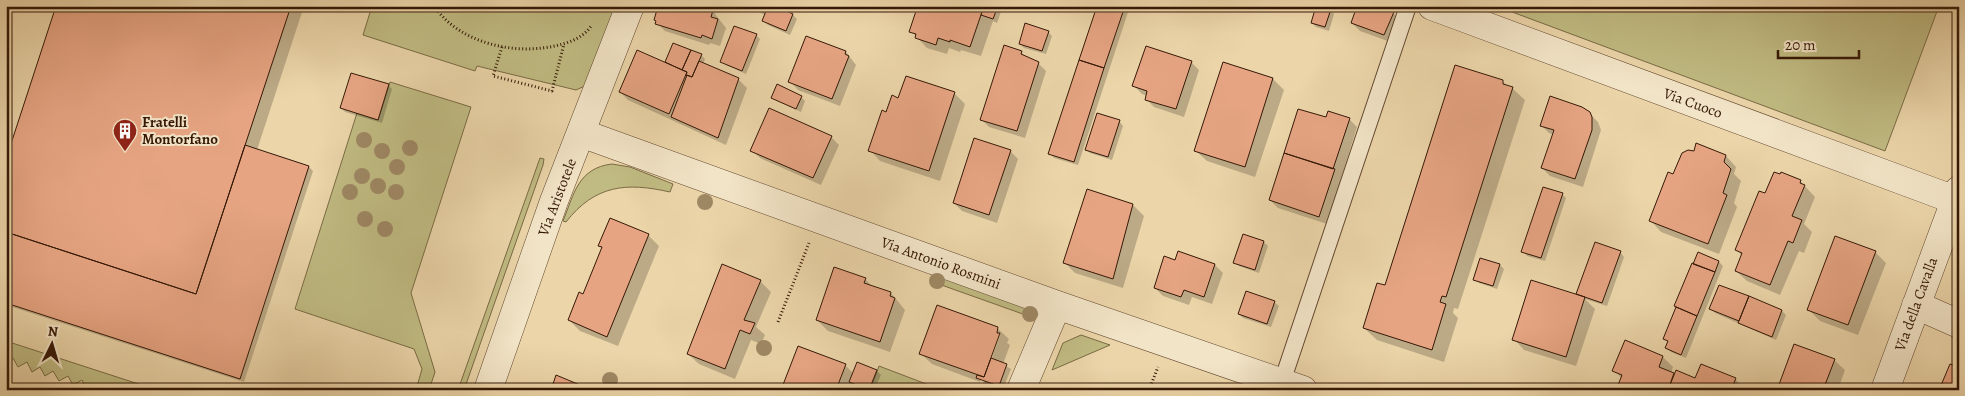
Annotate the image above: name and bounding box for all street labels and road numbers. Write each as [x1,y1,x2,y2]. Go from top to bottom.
street label: Via Cuoco [1660,83,1725,123]
street label: Via Aristotele [533,155,581,240]
street label: Via Antonio Rosmini [877,232,1004,294]
street label: Via della Cavalla [1889,254,1942,355]

